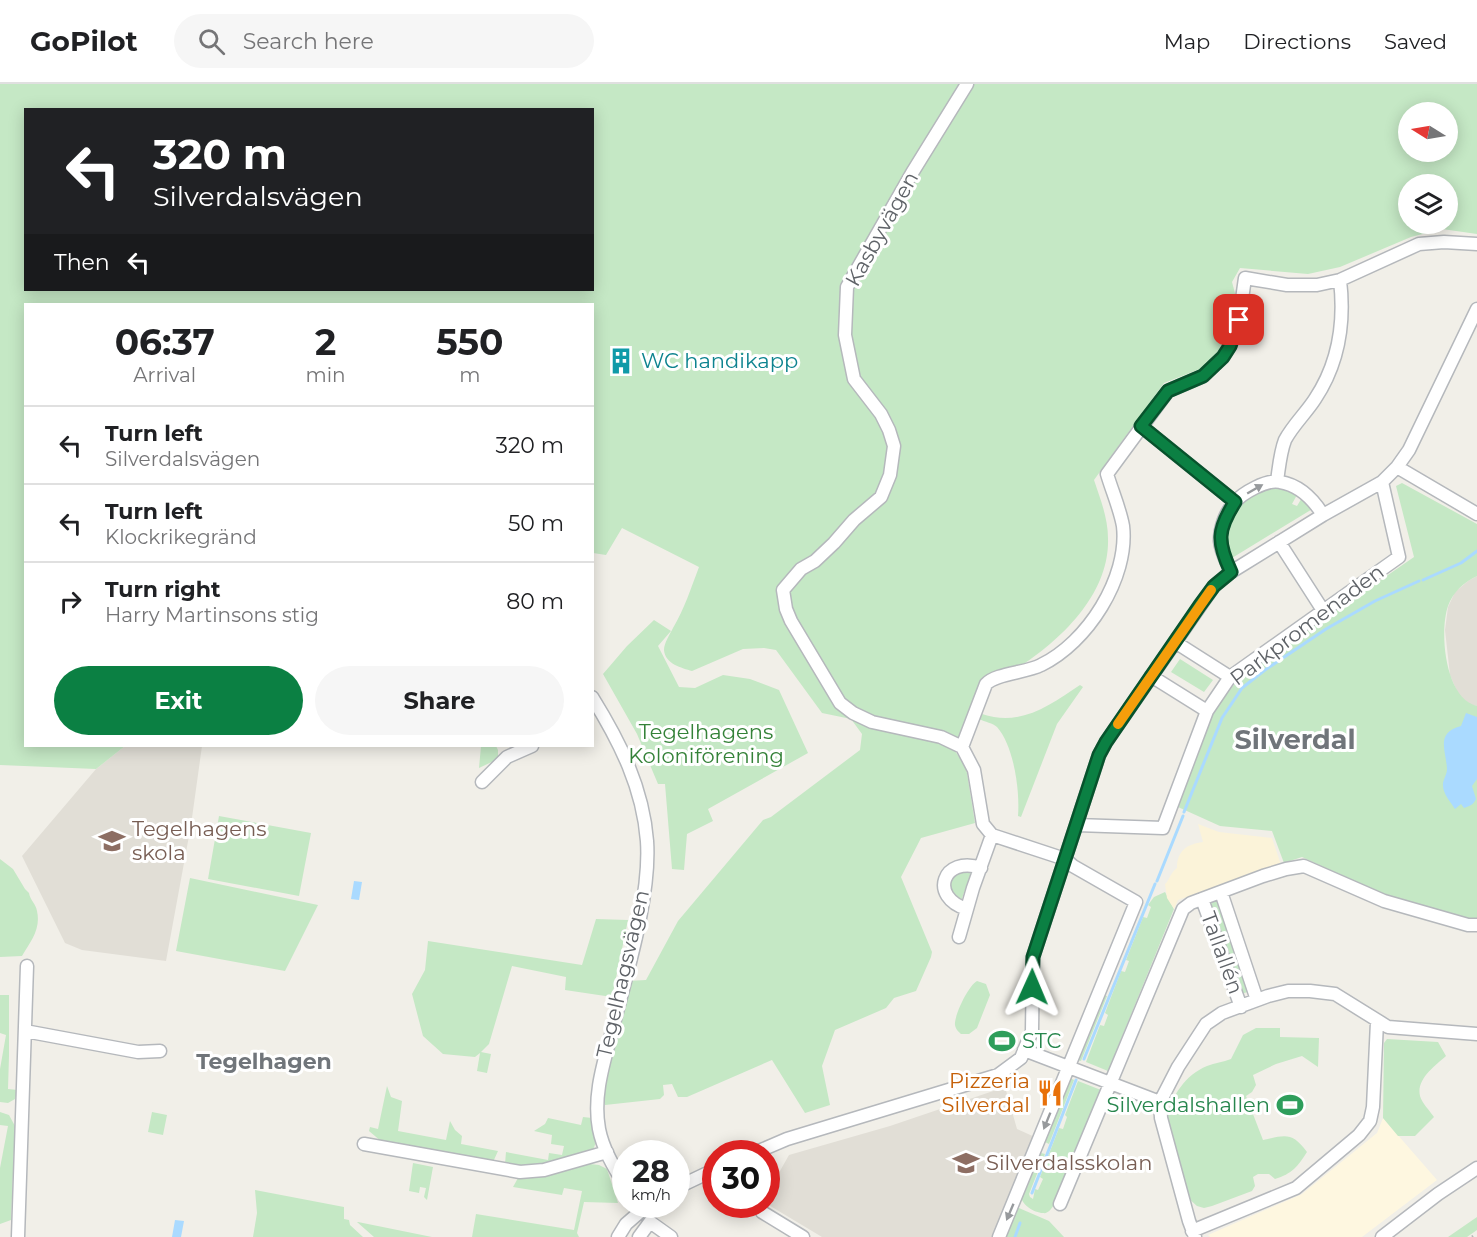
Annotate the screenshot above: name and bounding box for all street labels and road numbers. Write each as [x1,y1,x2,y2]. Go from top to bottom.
street label: Kasbyvägen [840,167,923,290]
street label: Parkpromenaden [1225,559,1389,691]
street label: Tegelhagsvägen [591,887,654,1060]
street label: Tallallén [1196,908,1249,997]

